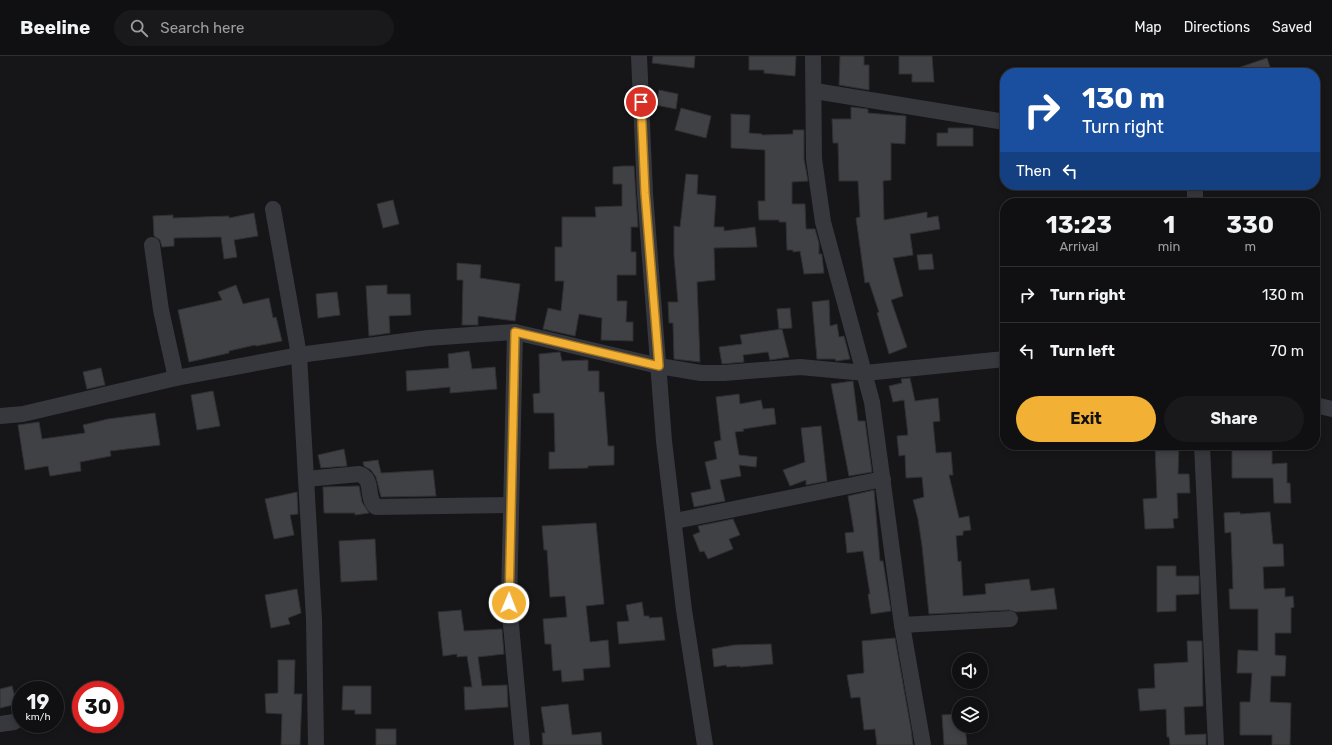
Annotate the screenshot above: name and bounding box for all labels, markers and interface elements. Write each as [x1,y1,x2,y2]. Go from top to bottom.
search box [114,10,394,46]
text: Beeline [20,16,90,39]
icon: search [128,17,150,39]
text: Search here [160,19,244,37]
text: Map [1135,19,1162,36]
text: Directions [1184,19,1250,36]
text: Saved [1272,19,1312,36]
text: 130 m [1082,82,1165,115]
icon: right [1016,84,1068,136]
pin [624,85,658,119]
icon: arrive [630,91,652,113]
text: Turn right [1082,116,1164,138]
icon: left [1059,160,1081,182]
text: Then [1016,162,1051,180]
text: 13:23 [1046,211,1112,239]
text: 1 [1163,211,1175,239]
text: 330 [1226,211,1274,239]
text: Arrival [1059,239,1098,254]
text: min [1158,239,1180,254]
text: m [1244,239,1256,254]
icon: right [1016,284,1038,306]
text: Turn right [1050,286,1125,304]
text: 130 m [1262,286,1304,304]
icon: left [1016,340,1038,362]
text: Turn left [1050,342,1115,360]
text: 70 m [1270,342,1304,360]
button: Exit [1016,396,1156,442]
button: Share [1164,396,1304,442]
position arrow [488,582,530,624]
map controls [952,653,988,733]
button: sound [952,653,988,689]
speed limit sign: 30 [72,681,124,733]
text: 19 [27,690,49,714]
button: layers [952,697,988,733]
text: km/h [26,711,50,723]

